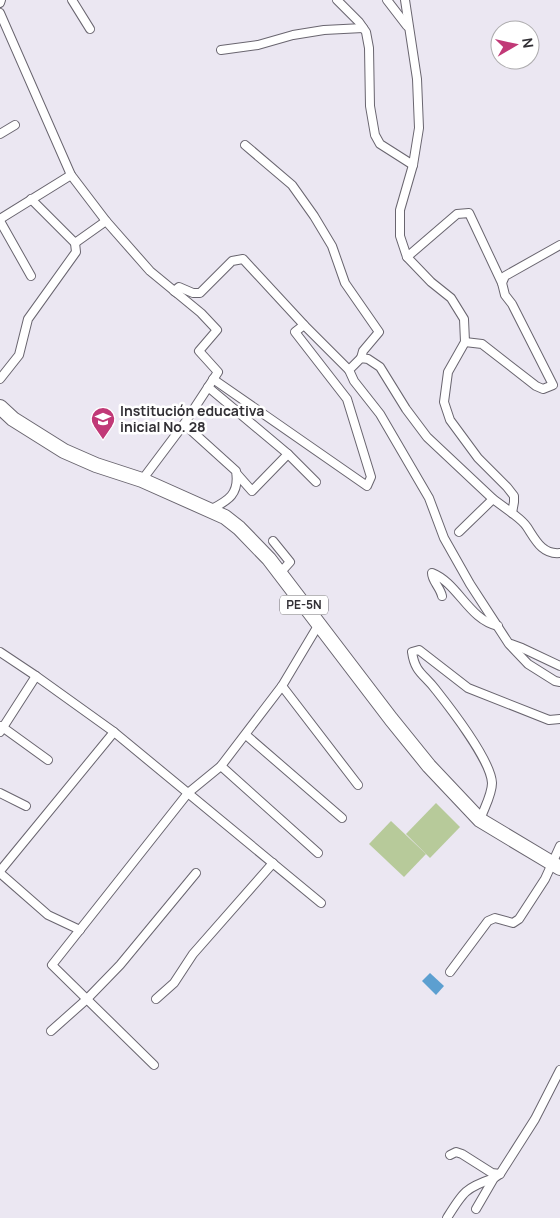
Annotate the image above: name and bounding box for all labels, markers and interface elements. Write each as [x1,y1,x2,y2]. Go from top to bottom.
north arrow [490,20,540,70]
text: N [518,36,539,49]
place label: Institución educativa inicial No. 28 [120,401,264,436]
school or university icon: Institución educativa inicial No. 28 [90,406,116,440]
road number: PE-5N [280,596,328,614]

